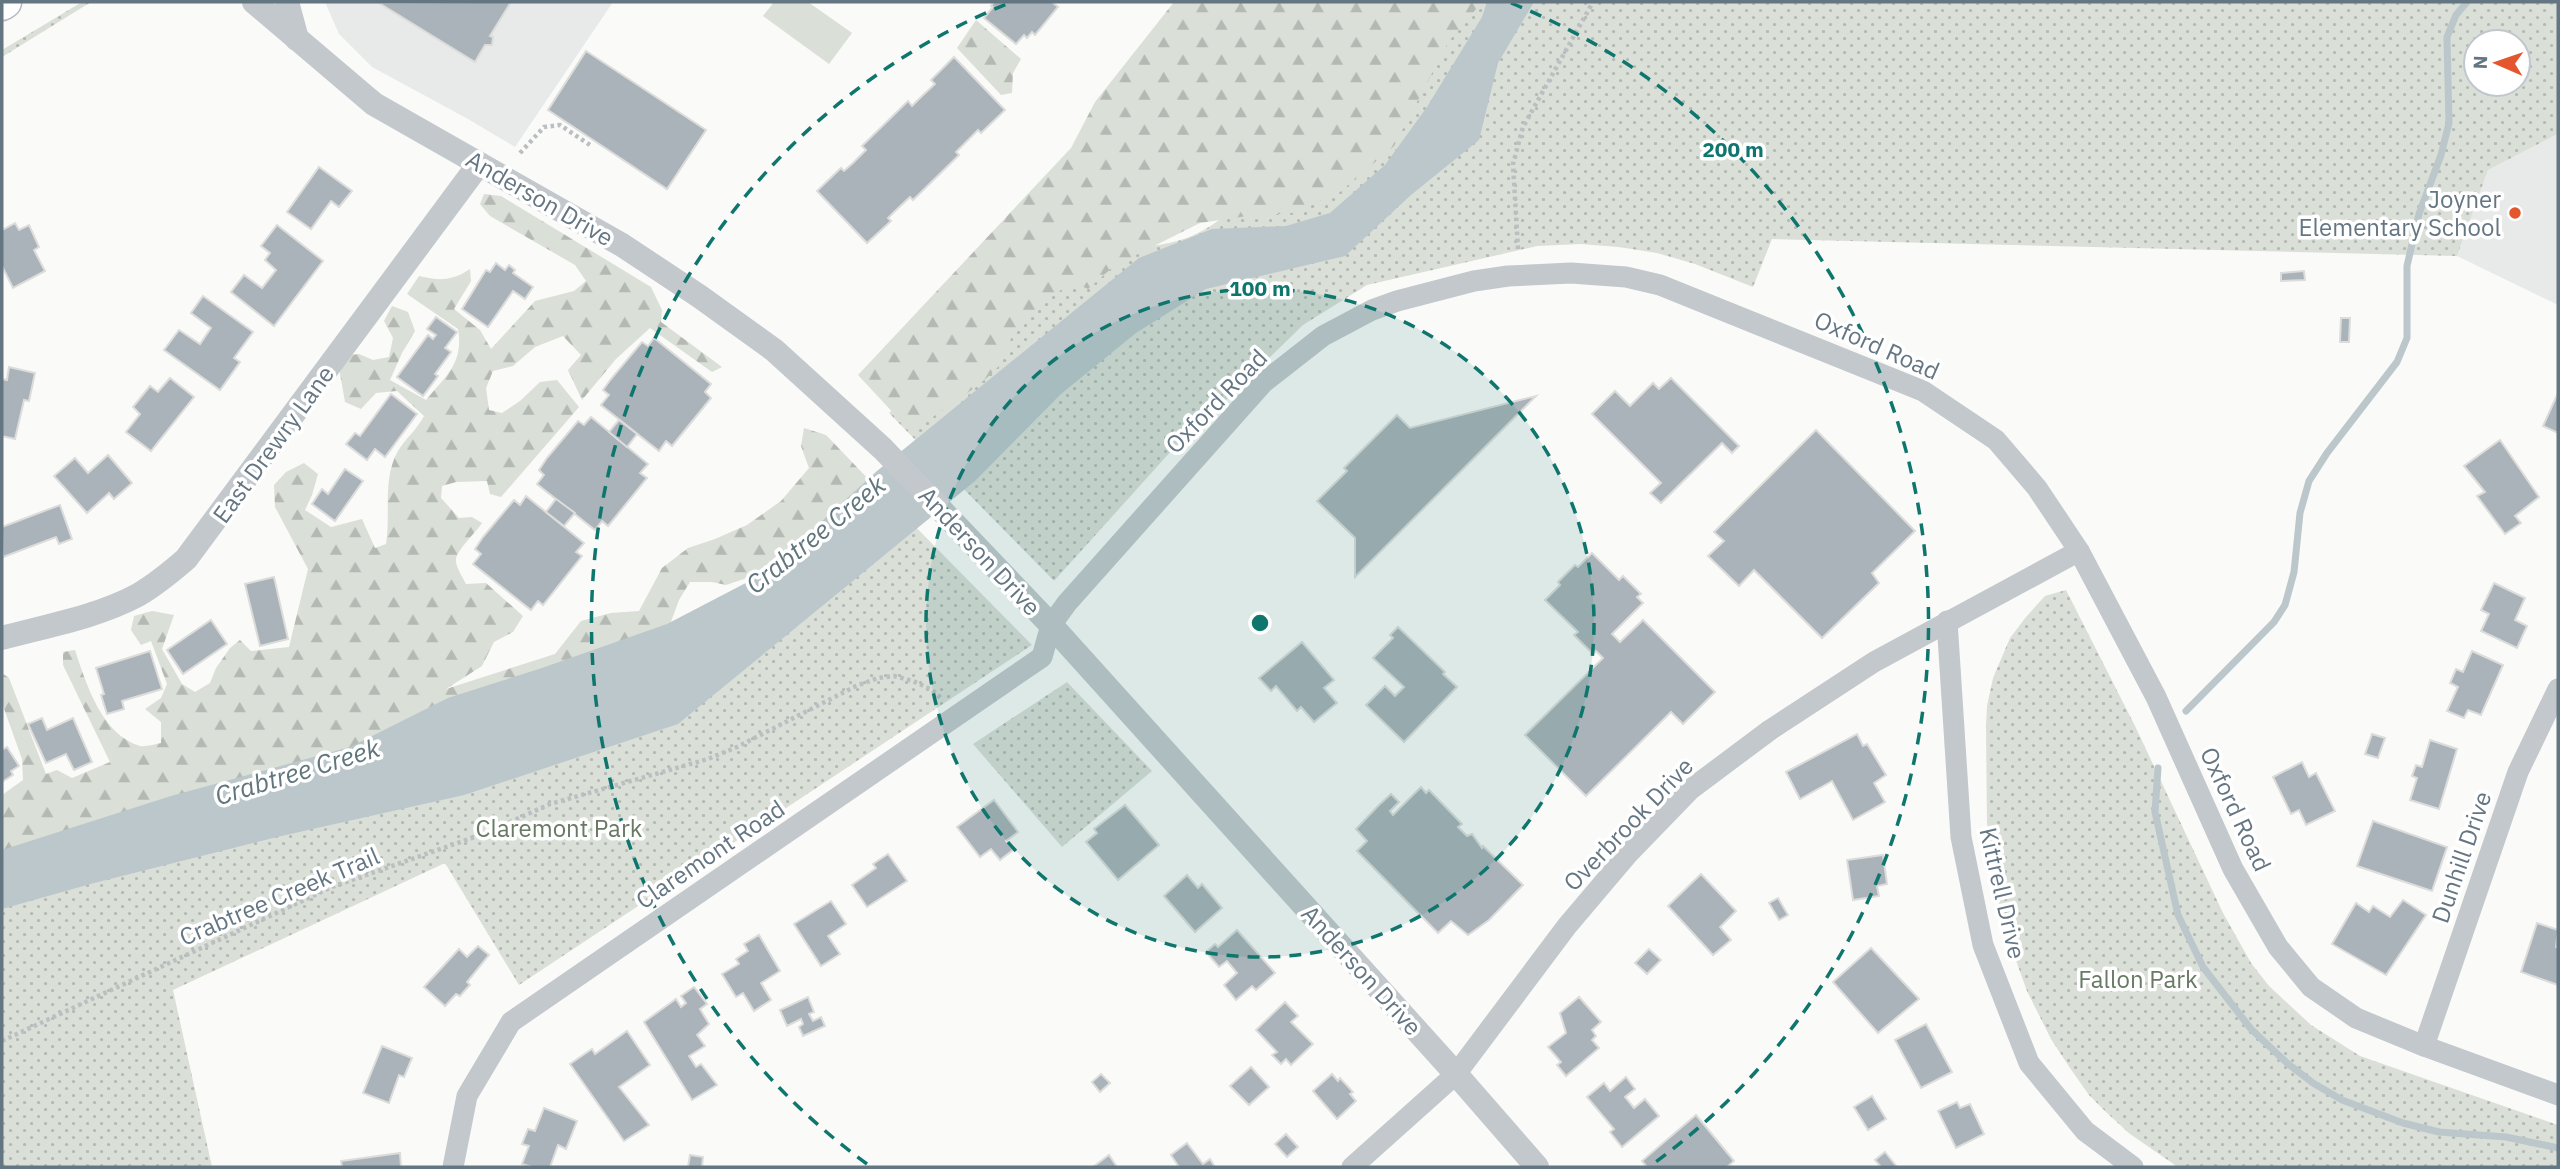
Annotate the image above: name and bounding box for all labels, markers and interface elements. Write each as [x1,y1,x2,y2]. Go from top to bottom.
north arrow [2462,28,2532,98]
text: N [2468,55,2492,70]
text: 200 m [1702,135,1764,163]
street label: Anderson Drive [461,143,619,253]
place label: Joyner Elementary School [2299,183,2501,243]
marker: Joyner Elementary School [2507,205,2523,221]
text: 100 m [1229,274,1291,302]
street label: Oxford Road [1809,303,1945,387]
street label: Oxford Road [1158,342,1274,460]
street label: East Drewry Lane [205,359,341,529]
water label: Crabtree Creek [738,467,892,601]
street label: Anderson Drive [912,480,1048,622]
centre of rings [1248,611,1272,635]
water label: Crabtree Creek [211,730,384,812]
street label: Oxford Road [2193,742,2279,876]
street label: Overbrook Drive [1556,750,1700,898]
street label: Dunhill Drive [2424,787,2498,927]
street label: Claremont Road [629,792,791,916]
park label: Claremont Park [476,812,643,844]
street label: Kittrell Drive [1972,824,2034,962]
street label: Crabtree Creek Trail [174,839,384,953]
street label: Anderson Drive [1295,898,1429,1042]
park label: Fallon Park [2078,963,2198,995]

